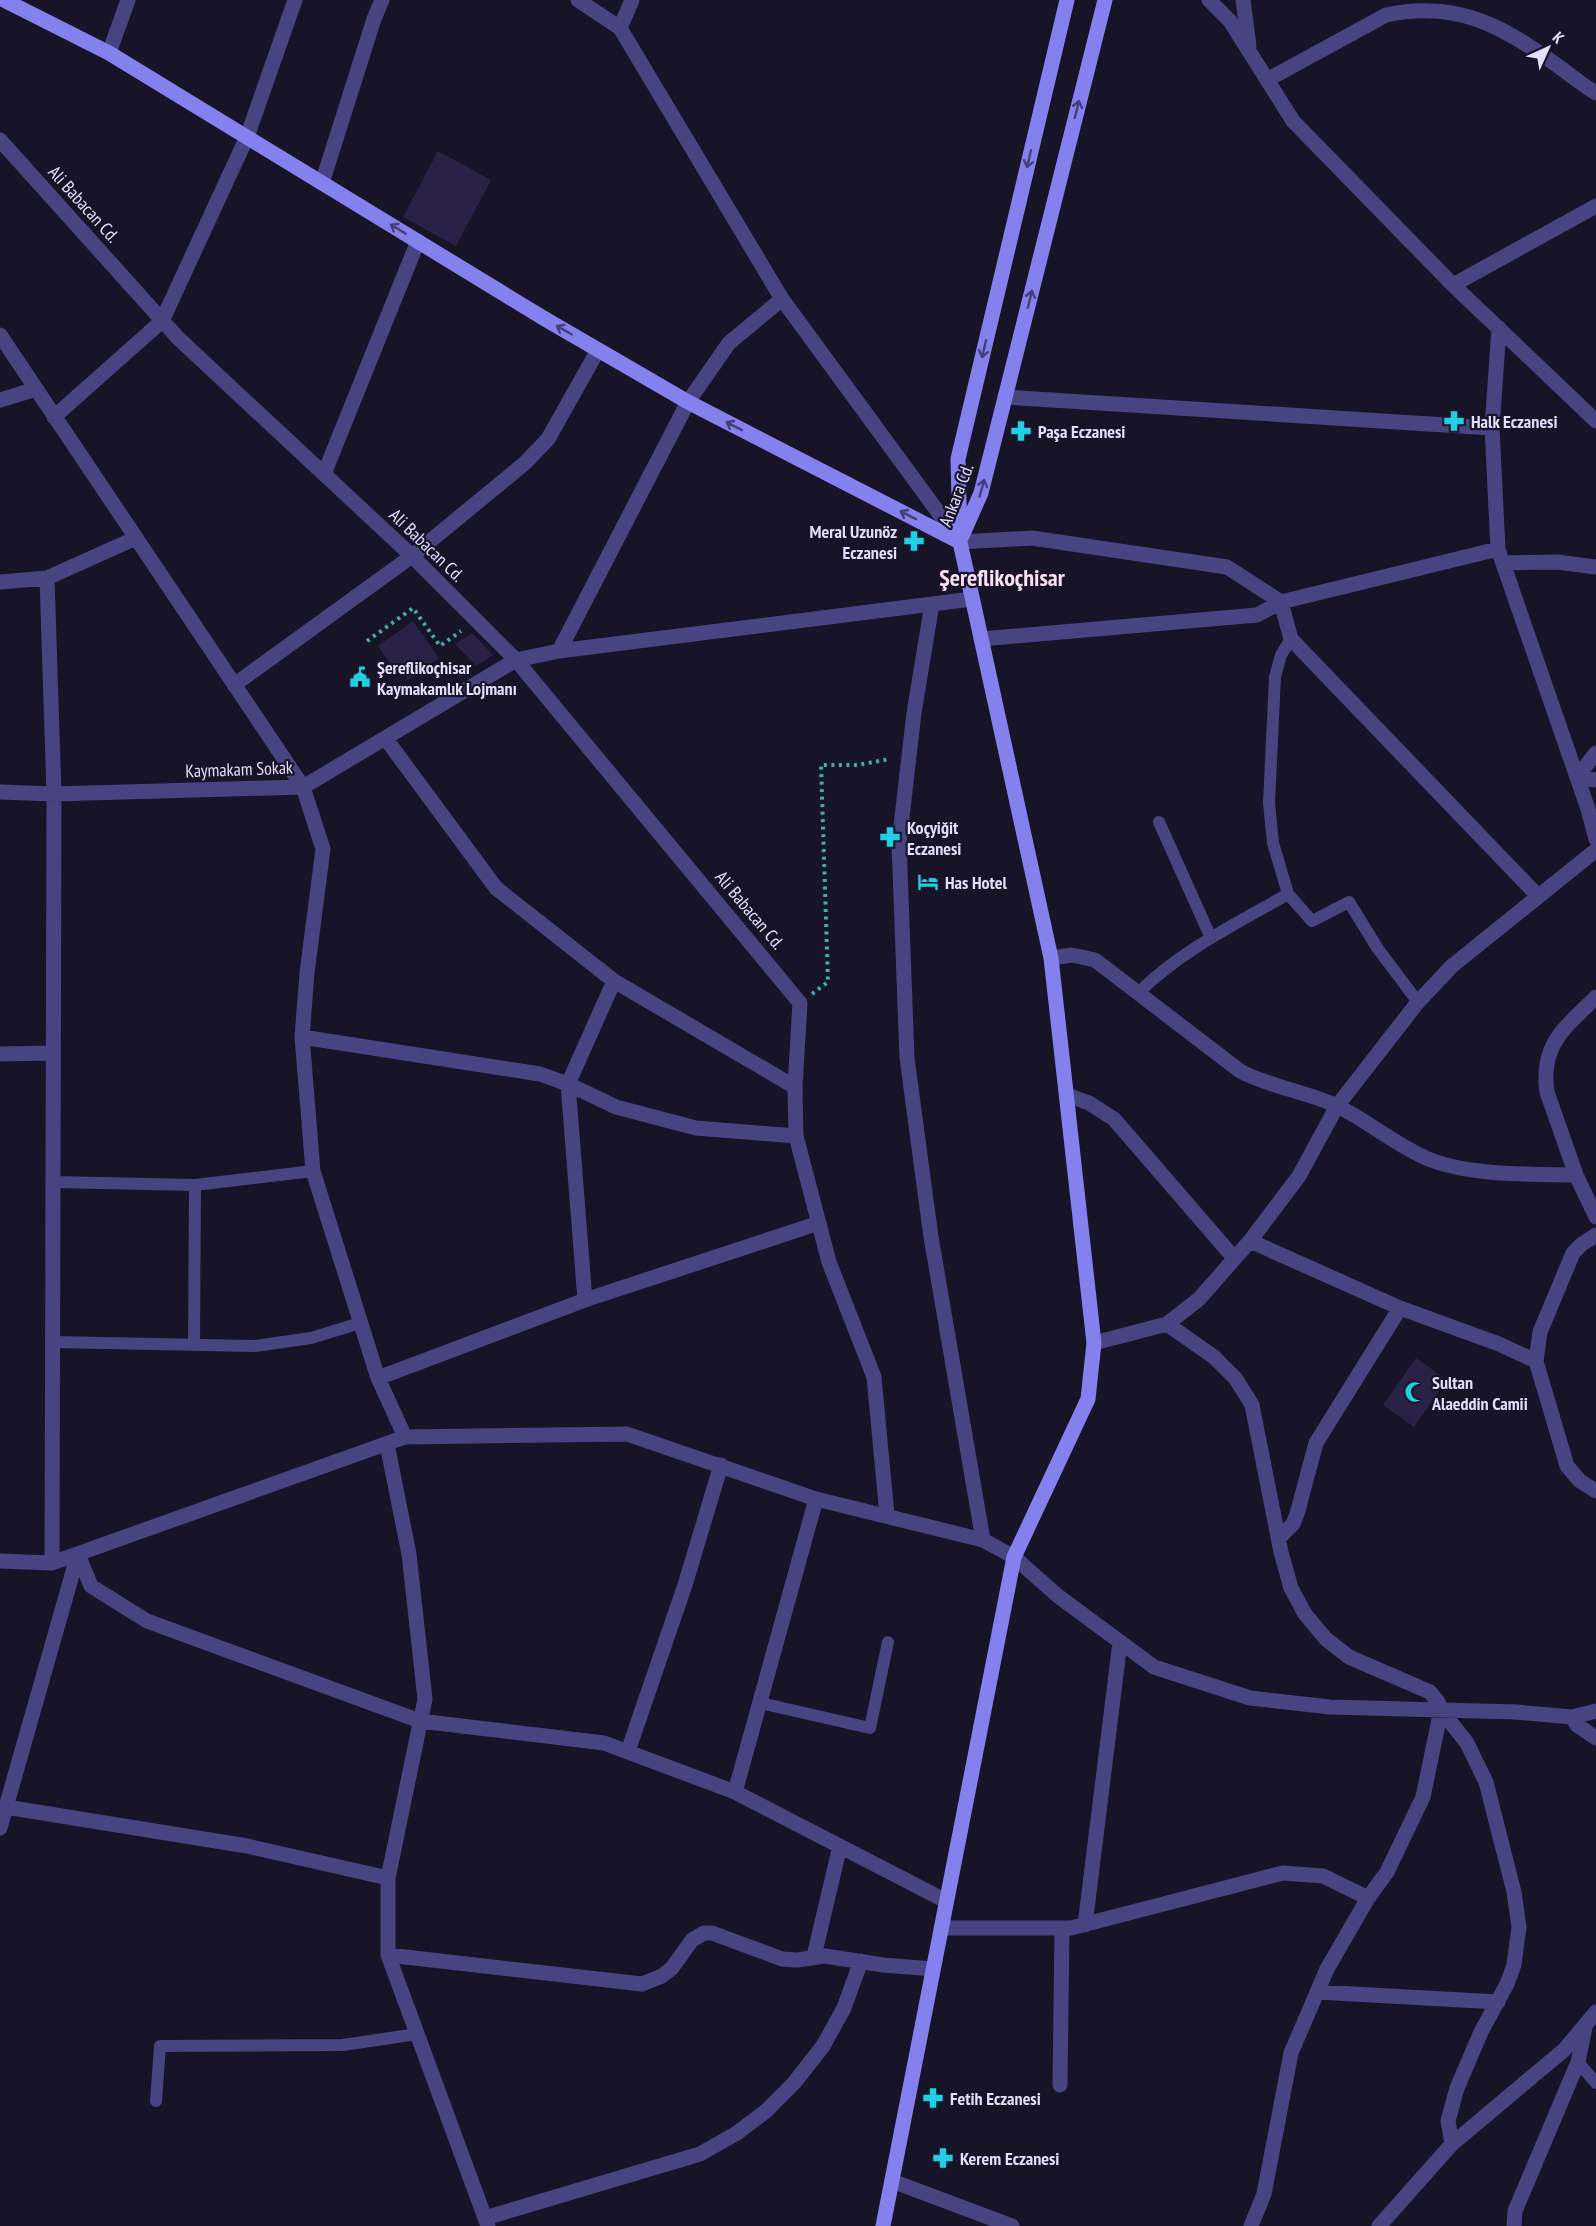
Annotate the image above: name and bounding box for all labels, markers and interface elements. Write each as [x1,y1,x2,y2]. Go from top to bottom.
north arrow [1518,18,1578,78]
text: K [1549,27,1569,48]
one-way arrow [1072,100,1084,119]
one-way arrow [1023,149,1034,168]
street label: Ali Babacan Cd. [43,161,125,247]
one-way arrow [390,223,407,235]
one-way arrow [1025,289,1036,308]
one-way arrow [556,324,573,336]
one-way arrow [978,339,989,358]
pharmacy icon: Halk Eczanesi [1442,409,1466,433]
place label: Halk Eczanesi [1471,410,1557,433]
pharmacy icon: Paşa Eczanesi [1009,419,1033,443]
one-way arrow [726,420,743,432]
place label: Paşa Eczanesi [1038,420,1125,443]
street label: Ankara Cd. [933,460,979,530]
one-way arrow [977,479,988,498]
street label: Ali Babacan Cd. [385,503,469,587]
one-way arrow [899,509,917,520]
place label: Meral Uzunöz Eczanesi [810,520,897,564]
pharmacy icon: Meral Uzunöz Eczanesi [902,529,926,553]
district label: Şereflikoçhisar [939,562,1066,593]
place label: Şereflikoçhisar Kaymakamlık Lojmanı [377,656,517,700]
public building icon: Şereflikoçhisar Kaymakamlık Lojmanı [348,665,372,689]
street label: Kaymakam Sokak [185,756,293,782]
place label: Koçyiğit Eczanesi [907,816,961,860]
pharmacy icon: Koçyiğit Eczanesi [878,825,902,849]
street label: Ali Babacan Cd. [710,866,790,954]
hotel icon: Has Hotel [916,870,940,894]
place label: Has Hotel [945,871,1008,894]
place label: Sultan Alaeddin Camii [1431,1371,1528,1415]
mosque icon: Sultan Alaeddin Camii [1403,1380,1427,1404]
pharmacy icon: Fetih Eczanesi [921,2086,945,2110]
place label: Fetih Eczanesi [950,2087,1041,2110]
pharmacy icon: Kerem Eczanesi [931,2146,955,2170]
place label: Kerem Eczanesi [960,2147,1059,2170]

